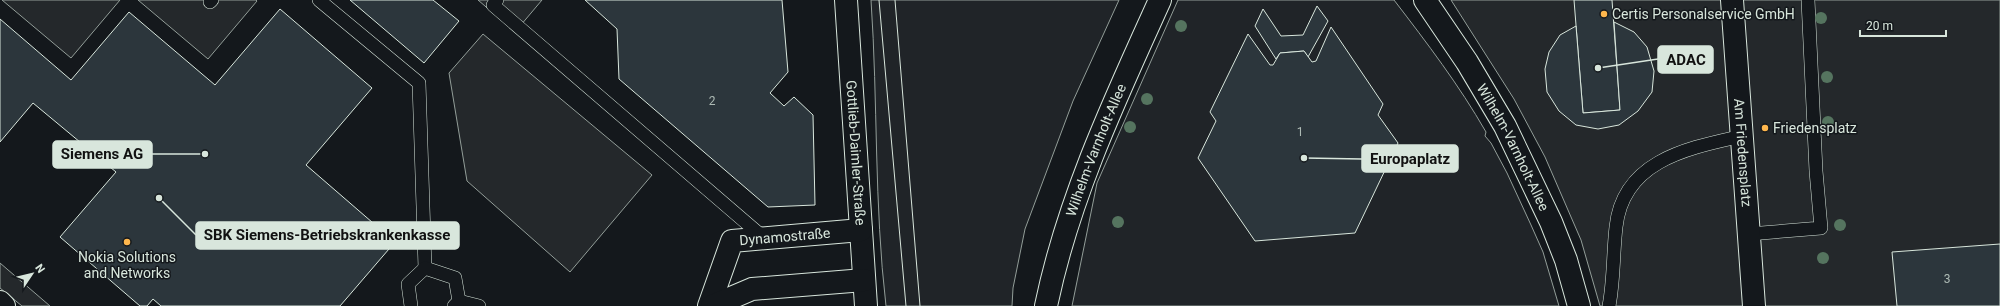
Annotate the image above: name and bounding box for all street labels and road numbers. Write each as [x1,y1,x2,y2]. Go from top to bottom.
street label: Gottlieb-Daimler-Straße [843,80,869,226]
street label: Wilhelm-Varnholt-Allee [1063,81,1129,218]
street label: Wilhelm-Varnholt-Allee [1474,81,1552,214]
street label: Am Friedensplatz [1731,98,1755,208]
street label: Dynamostraße [739,225,831,248]

